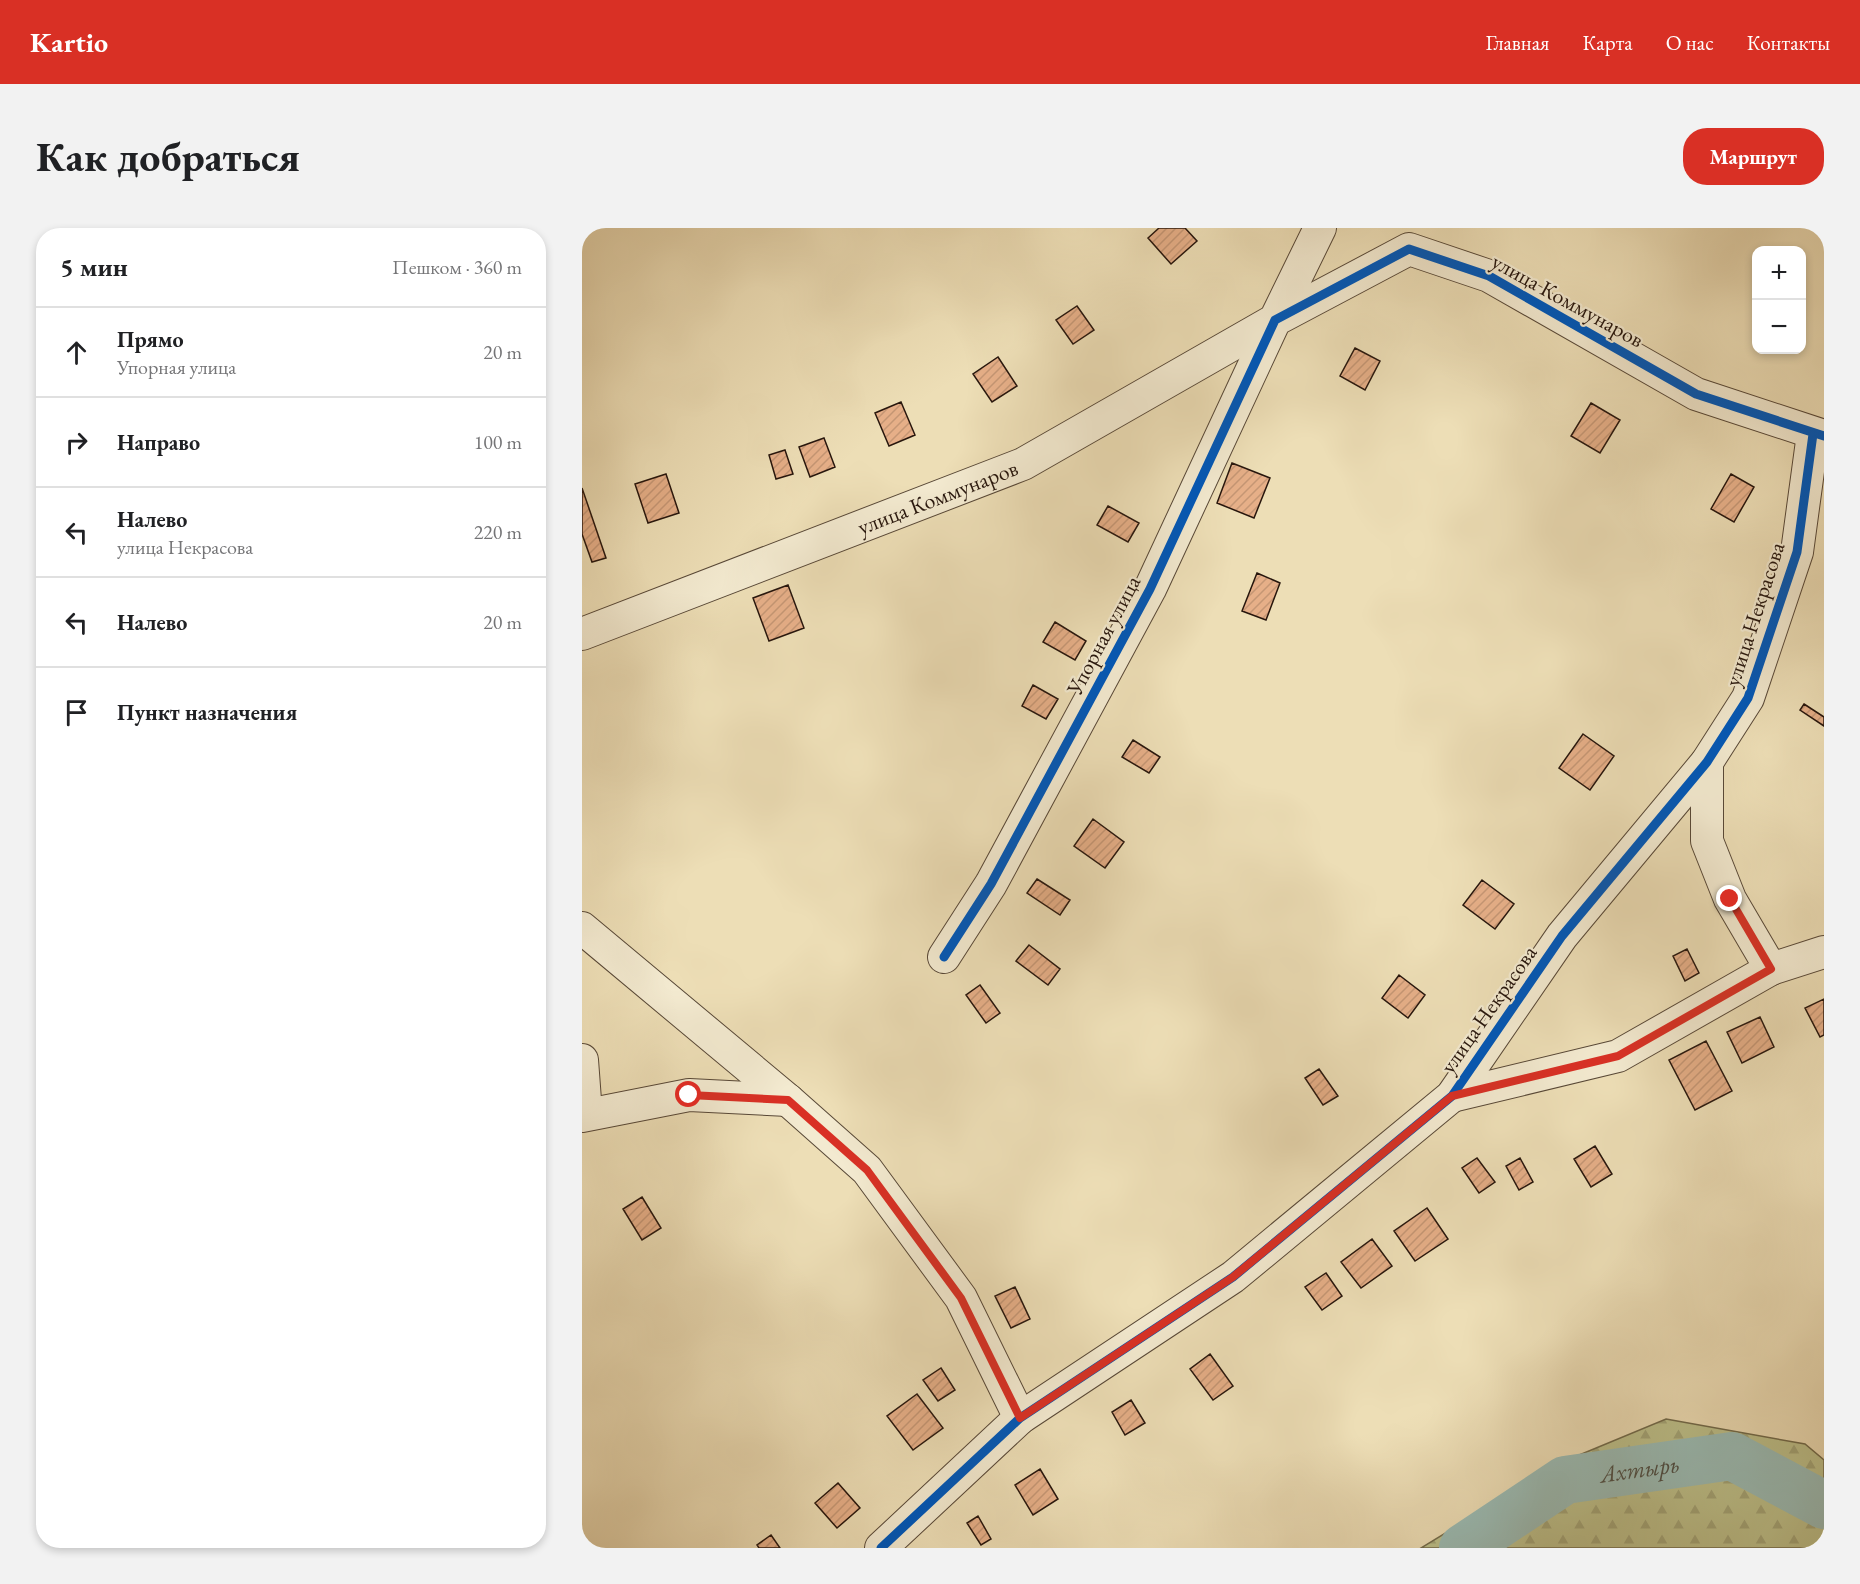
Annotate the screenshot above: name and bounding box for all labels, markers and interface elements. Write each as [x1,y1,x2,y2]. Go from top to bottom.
text: Kartio [30,24,108,60]
text: Главная [1485,29,1549,56]
text: Карта [1582,29,1633,56]
text: О нас [1666,29,1714,56]
text: Контакты [1747,29,1830,56]
button: Маршрут [1683,128,1824,185]
text: Как добраться [36,129,300,184]
map controls [1752,246,1806,354]
button: + [1752,246,1806,300]
street label: улица Коммунаров [1487,247,1649,354]
text: 5 мин [60,250,128,284]
text: Пешком · 360 m [392,254,522,280]
button: − [1752,300,1806,354]
text: Прямо [117,325,184,354]
icon: ahead [60,336,93,369]
text: 20 m [483,339,522,365]
text: Упорная улица [117,354,236,380]
icon: right [60,426,93,459]
text: Направо [117,428,200,457]
text: 100 m [474,429,522,455]
street label: улица Коммунаров [853,453,1022,541]
text: Налево [117,505,187,534]
icon: left [60,516,93,549]
text: 220 m [474,519,522,545]
text: улица Некрасова [117,534,253,560]
street label: улица Некрасова [1718,538,1792,690]
street label: Упорная улица [1059,570,1147,701]
icon: left [60,606,93,639]
text: Налево [117,608,187,637]
text: 20 m [483,609,522,635]
icon: arrive [60,696,93,729]
text: Пункт назначения [117,698,297,727]
route end [1716,885,1742,911]
street label: улица Некрасова [1434,939,1543,1079]
route start [675,1081,701,1107]
water label: Ахтырь [1596,1448,1681,1490]

